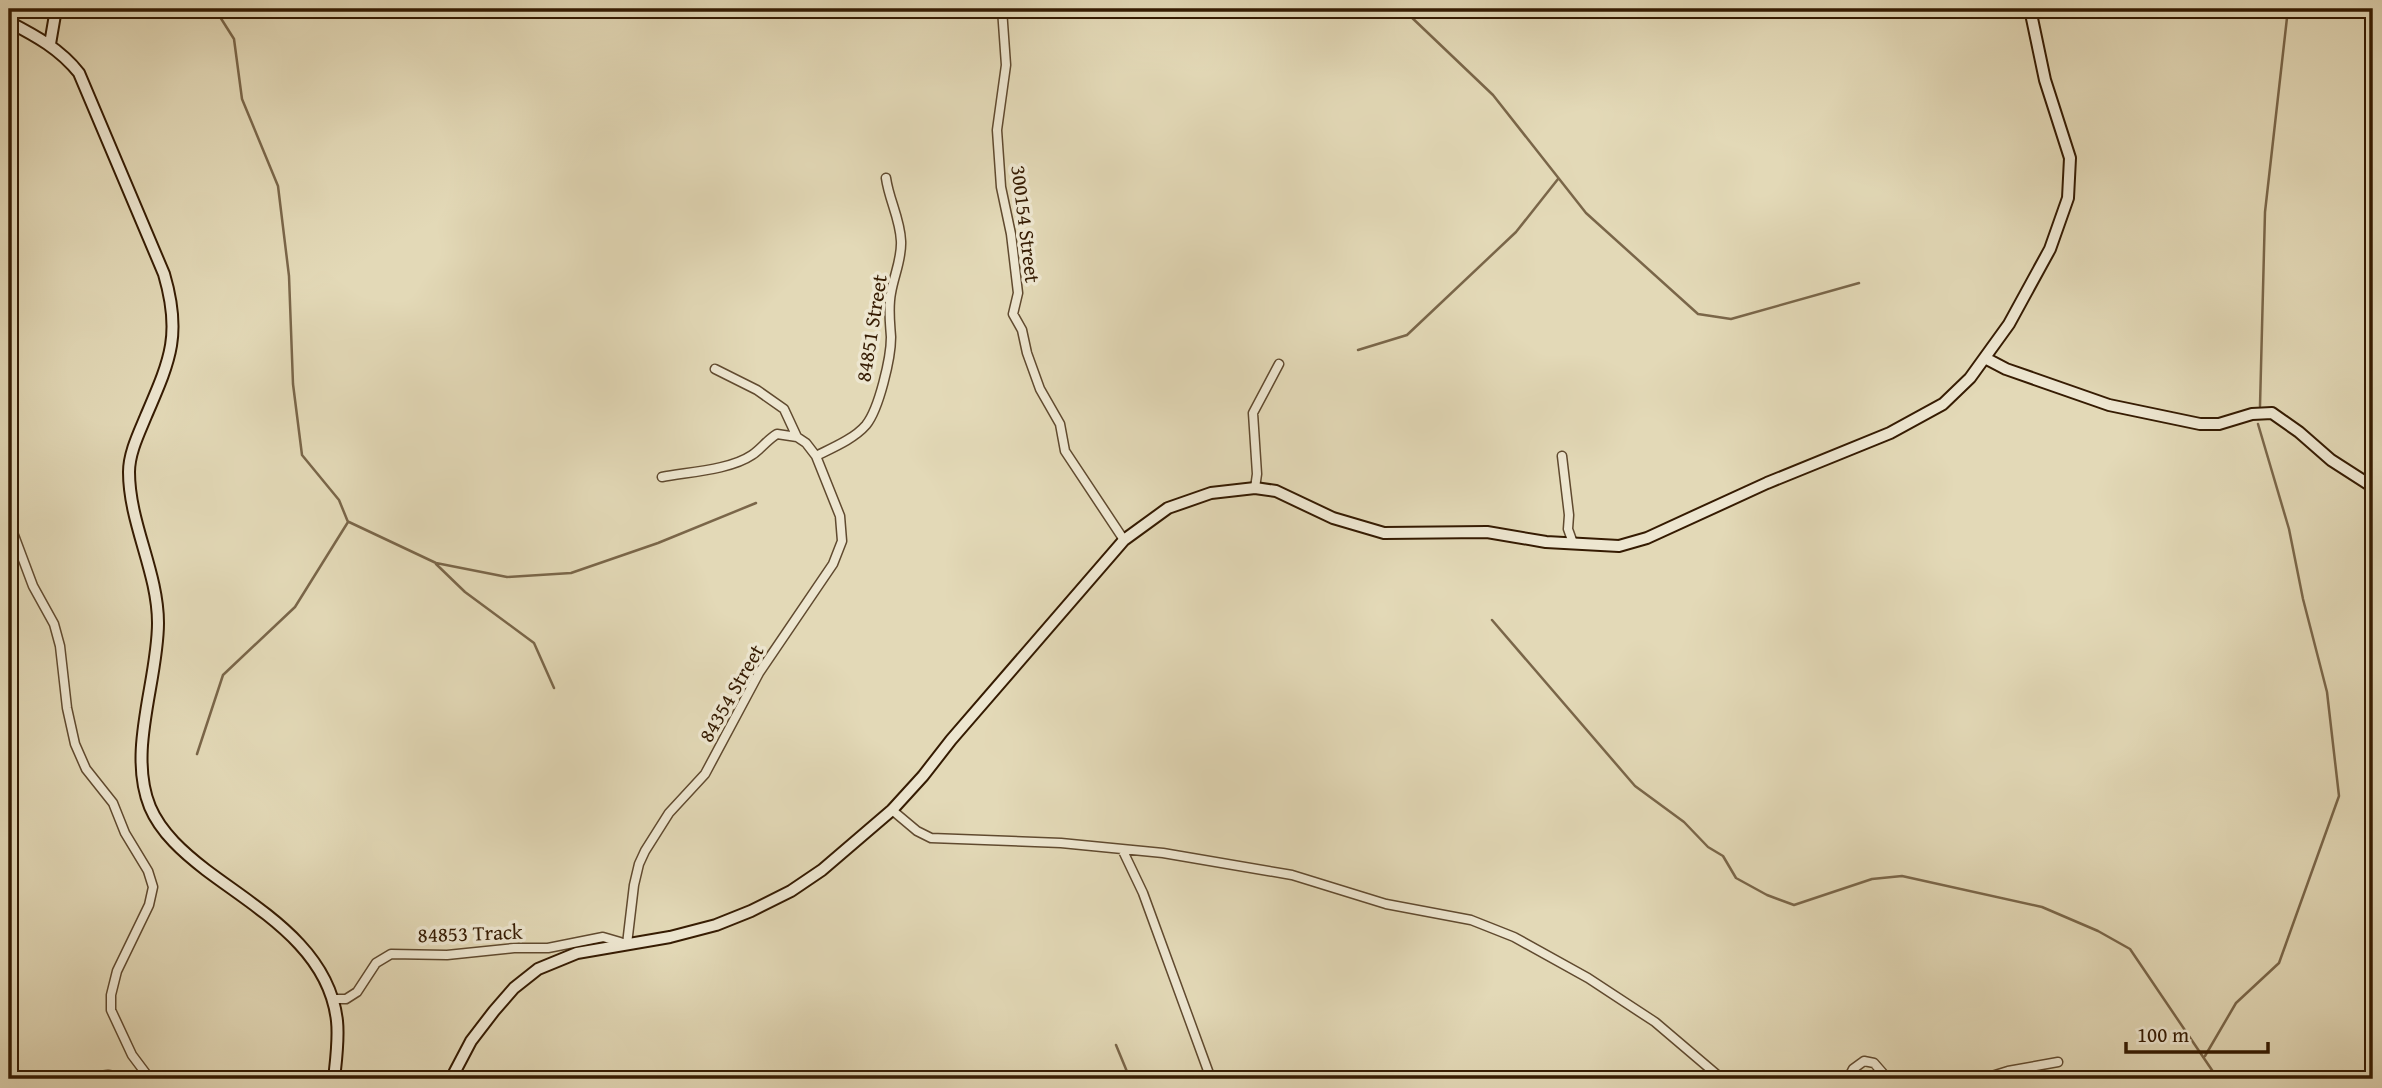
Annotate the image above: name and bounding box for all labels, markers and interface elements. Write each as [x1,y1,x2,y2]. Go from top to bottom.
street label: 300154 Street [1003,163,1049,285]
street label: 84851 Street [847,272,895,384]
street label: 84354 Street [690,638,772,748]
street label: 84853 Track [417,916,523,950]
scale bar [2126,1011,2268,1055]
text: 100 m [2137,1019,2189,1050]

